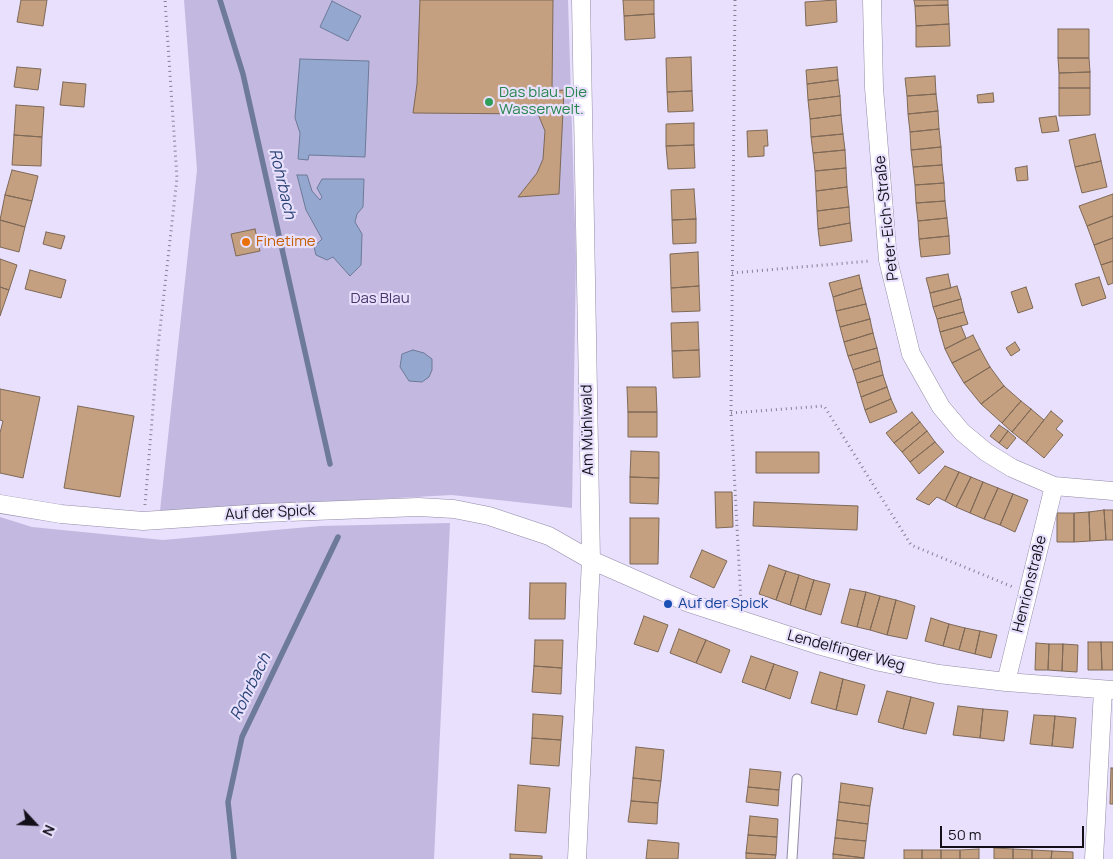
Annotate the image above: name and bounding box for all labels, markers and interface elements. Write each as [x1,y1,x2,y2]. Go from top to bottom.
place label: Das blau. Die Wasserwelt. [499,84,587,119]
marker: Das blau. Die Wasserwelt. [483,96,495,108]
water label: Rohrbach [265,147,299,221]
street label: Peter-Eich-Straße [871,154,903,282]
place label: Finetime [256,233,316,251]
marker: Finetime [240,236,252,248]
park label: Das Blau [350,290,410,308]
street label: Am Mühlwald [578,384,598,476]
street label: Auf der Spick [225,502,315,524]
street label: Henrionstraße [1009,534,1051,634]
place label: Auf der Spick [678,595,768,613]
marker: Auf der Spick [662,598,674,610]
street label: Lendelfinger Weg [785,627,907,675]
water label: Rohrbach [227,651,275,723]
north arrow [10,799,60,849]
scale bar [943,816,1087,848]
text: N [38,822,60,839]
text: 50 m [948,824,982,845]

